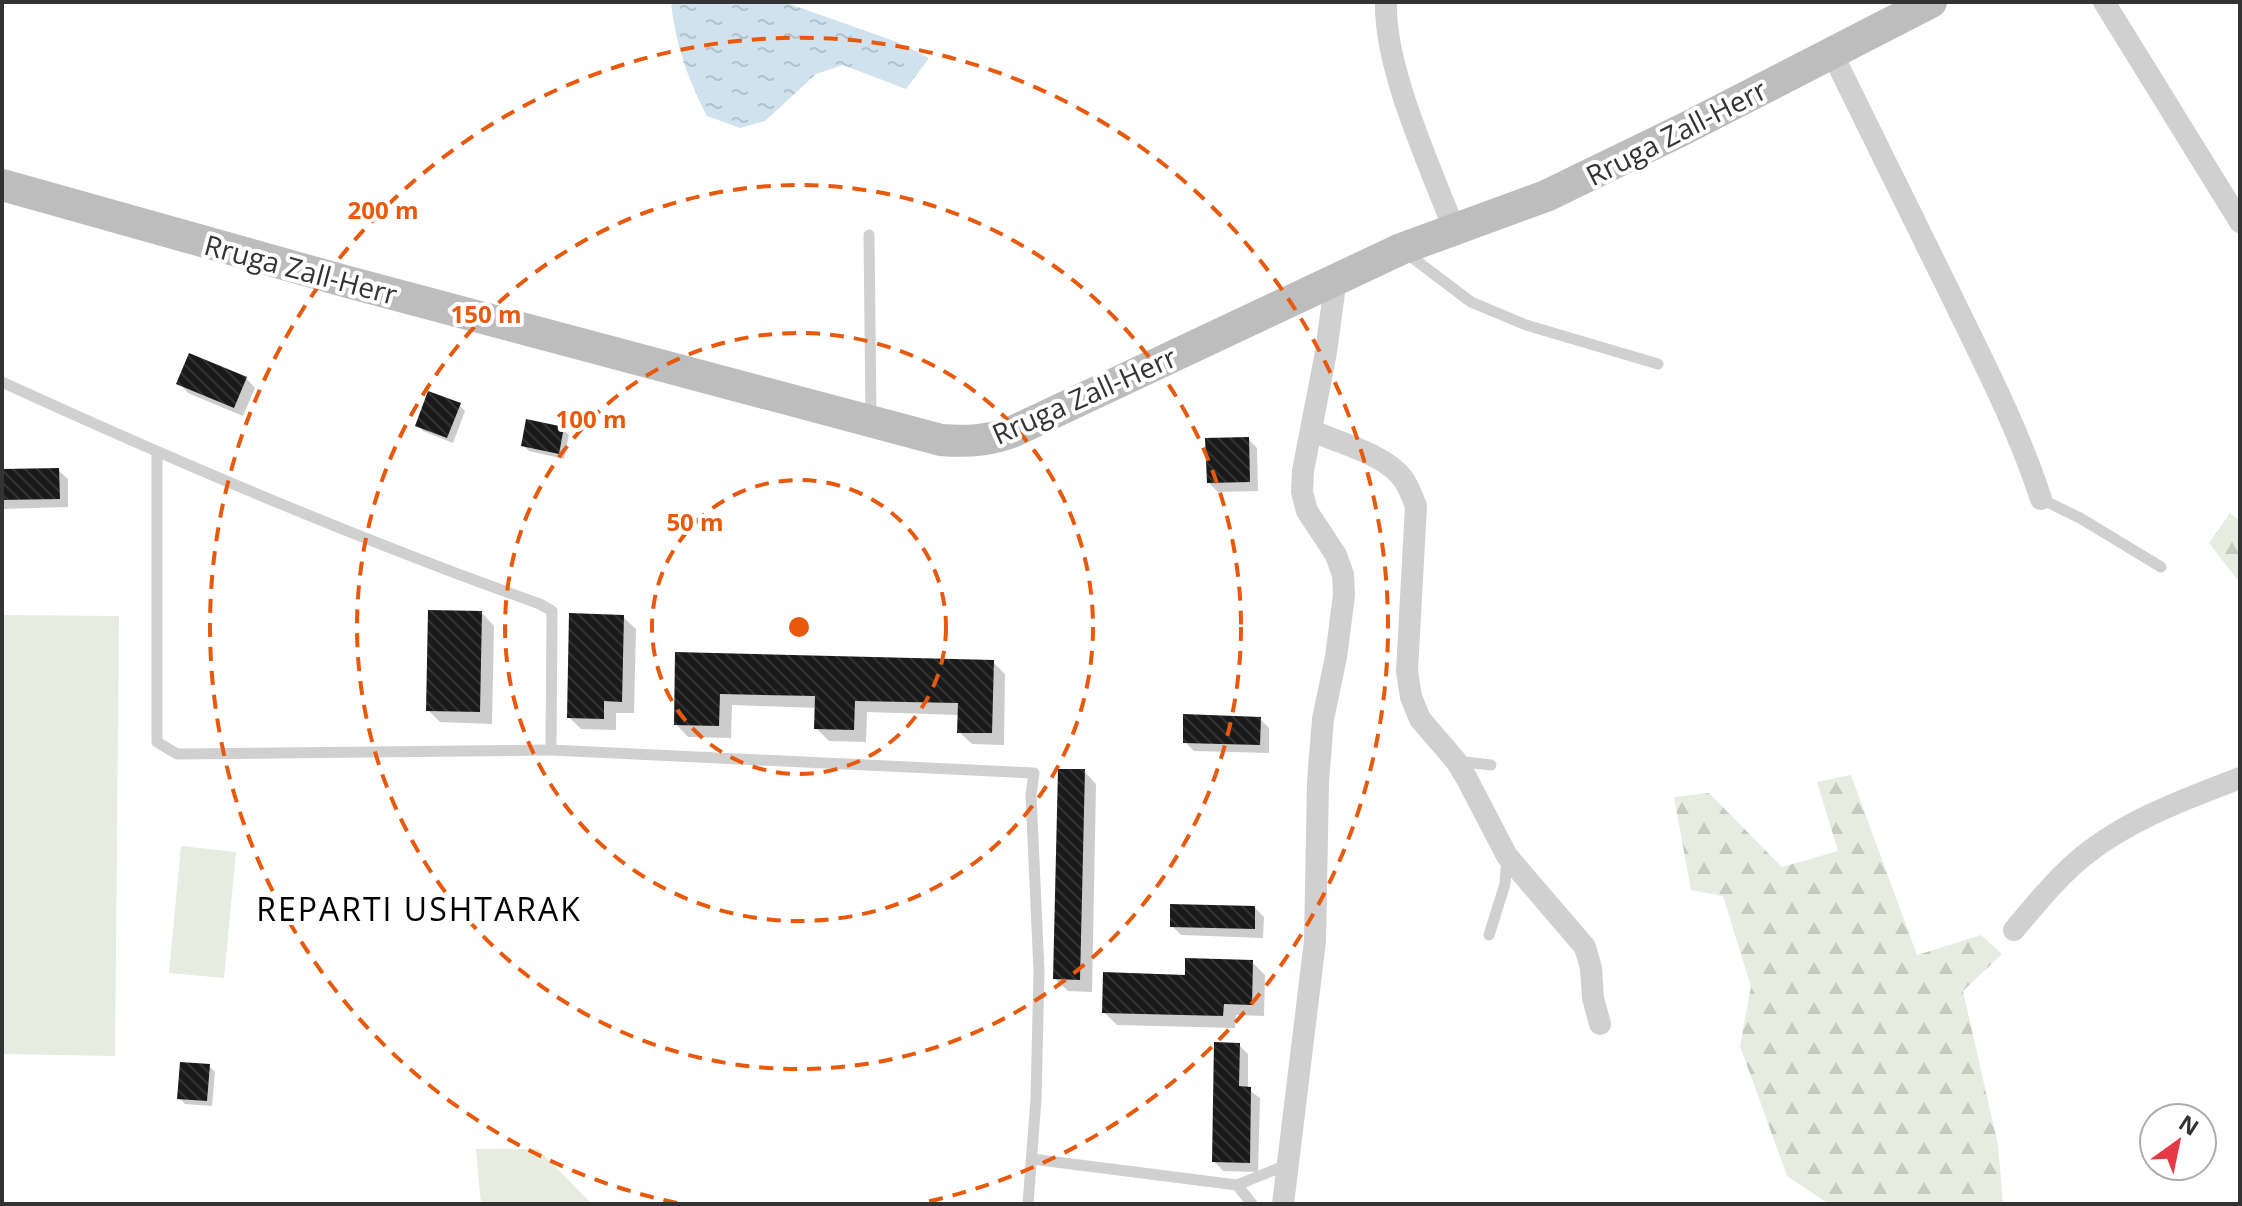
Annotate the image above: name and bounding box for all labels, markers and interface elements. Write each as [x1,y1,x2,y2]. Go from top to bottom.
street label: Rruga Zall-Herr [1579,70,1773,194]
text: 200 m [348,193,418,226]
street label: Rruga Zall-Herr [200,225,402,313]
text: 150 m [451,297,521,330]
street label: Rruga Zall-Herr [986,337,1183,453]
text: 100 m [556,402,626,435]
text: 50 m [666,505,724,538]
centre of rings [785,613,813,641]
district label: REPARTI USHTARAK [256,887,582,930]
north arrow [2138,1102,2218,1182]
text: N [2174,1107,2205,1142]

